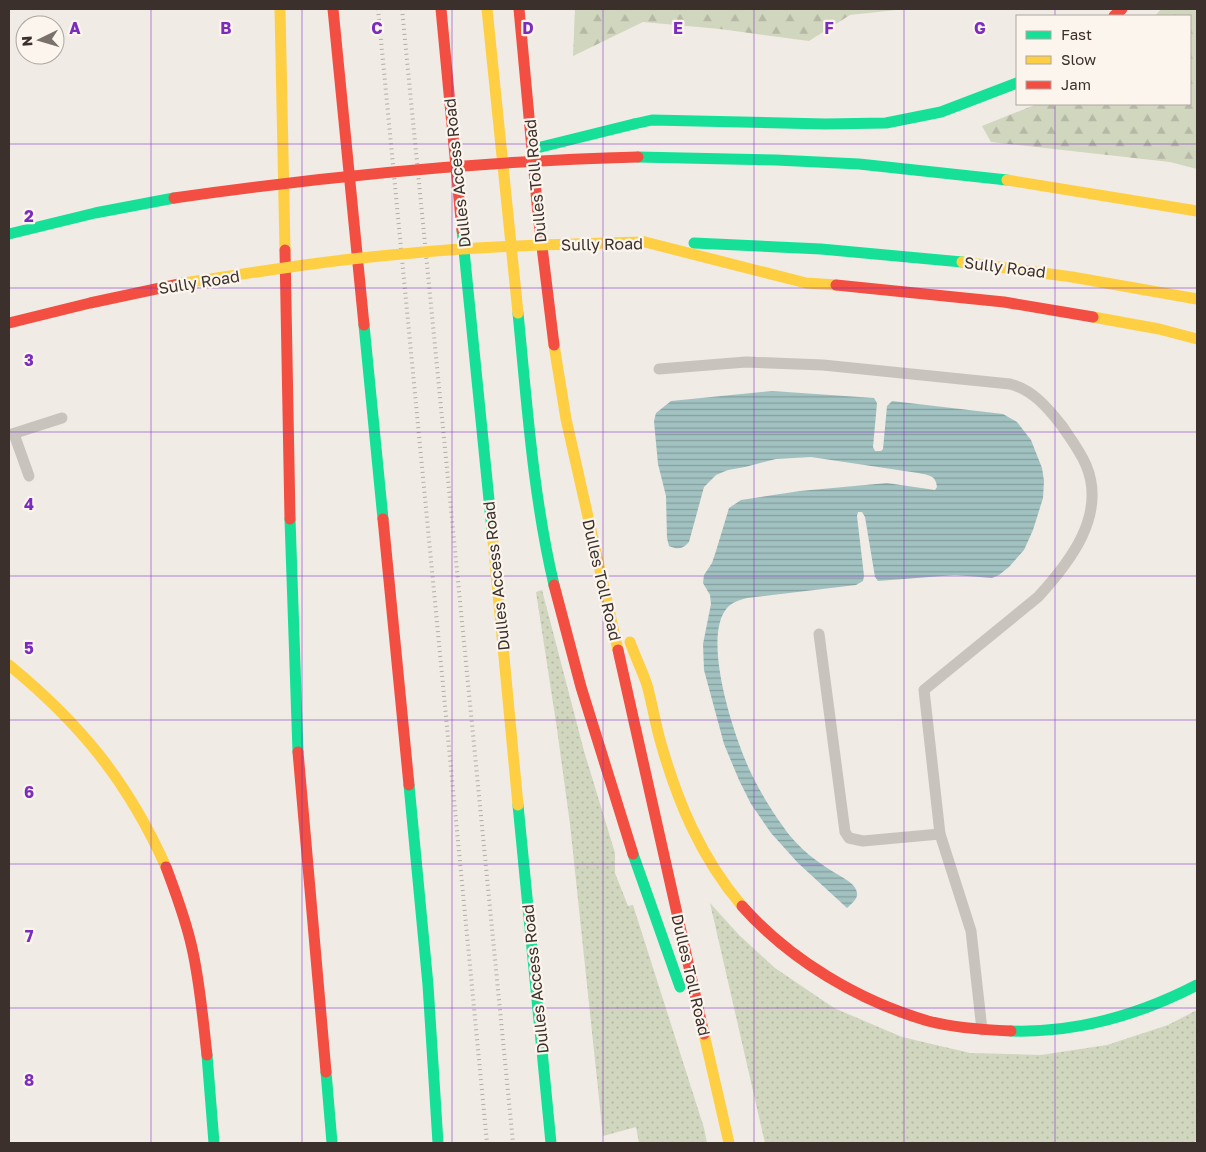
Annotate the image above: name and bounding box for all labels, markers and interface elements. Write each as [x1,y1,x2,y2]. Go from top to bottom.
north arrow [15,15,65,65]
legend [1016,15,1191,105]
text: A [69,18,81,38]
text: B [220,18,232,38]
text: C [371,18,383,38]
text: D [522,18,534,38]
text: E [673,18,683,38]
text: F [824,18,834,38]
text: G [974,18,986,38]
text: Fast [1061,25,1092,43]
text: N [18,35,35,47]
text: Slow [1061,50,1096,68]
text: Jam [1061,75,1091,93]
street label: Dulles Access Road [439,97,475,249]
street label: Dulles Toll Road [520,118,550,244]
text: 2 [24,206,34,226]
street label: Sully Road [561,233,643,255]
street label: Sully Road [963,252,1047,282]
street label: Sully Road [157,266,241,298]
text: 3 [24,350,34,370]
text: 4 [24,494,34,514]
street label: Dulles Access Road [478,500,514,652]
street label: Dulles Toll Road [578,517,626,643]
text: 5 [24,638,34,658]
text: 6 [24,782,34,802]
street label: Dulles Access Road [517,903,553,1055]
street label: Dulles Toll Road [667,912,715,1038]
text: 7 [25,926,34,946]
text: 8 [24,1070,34,1090]

